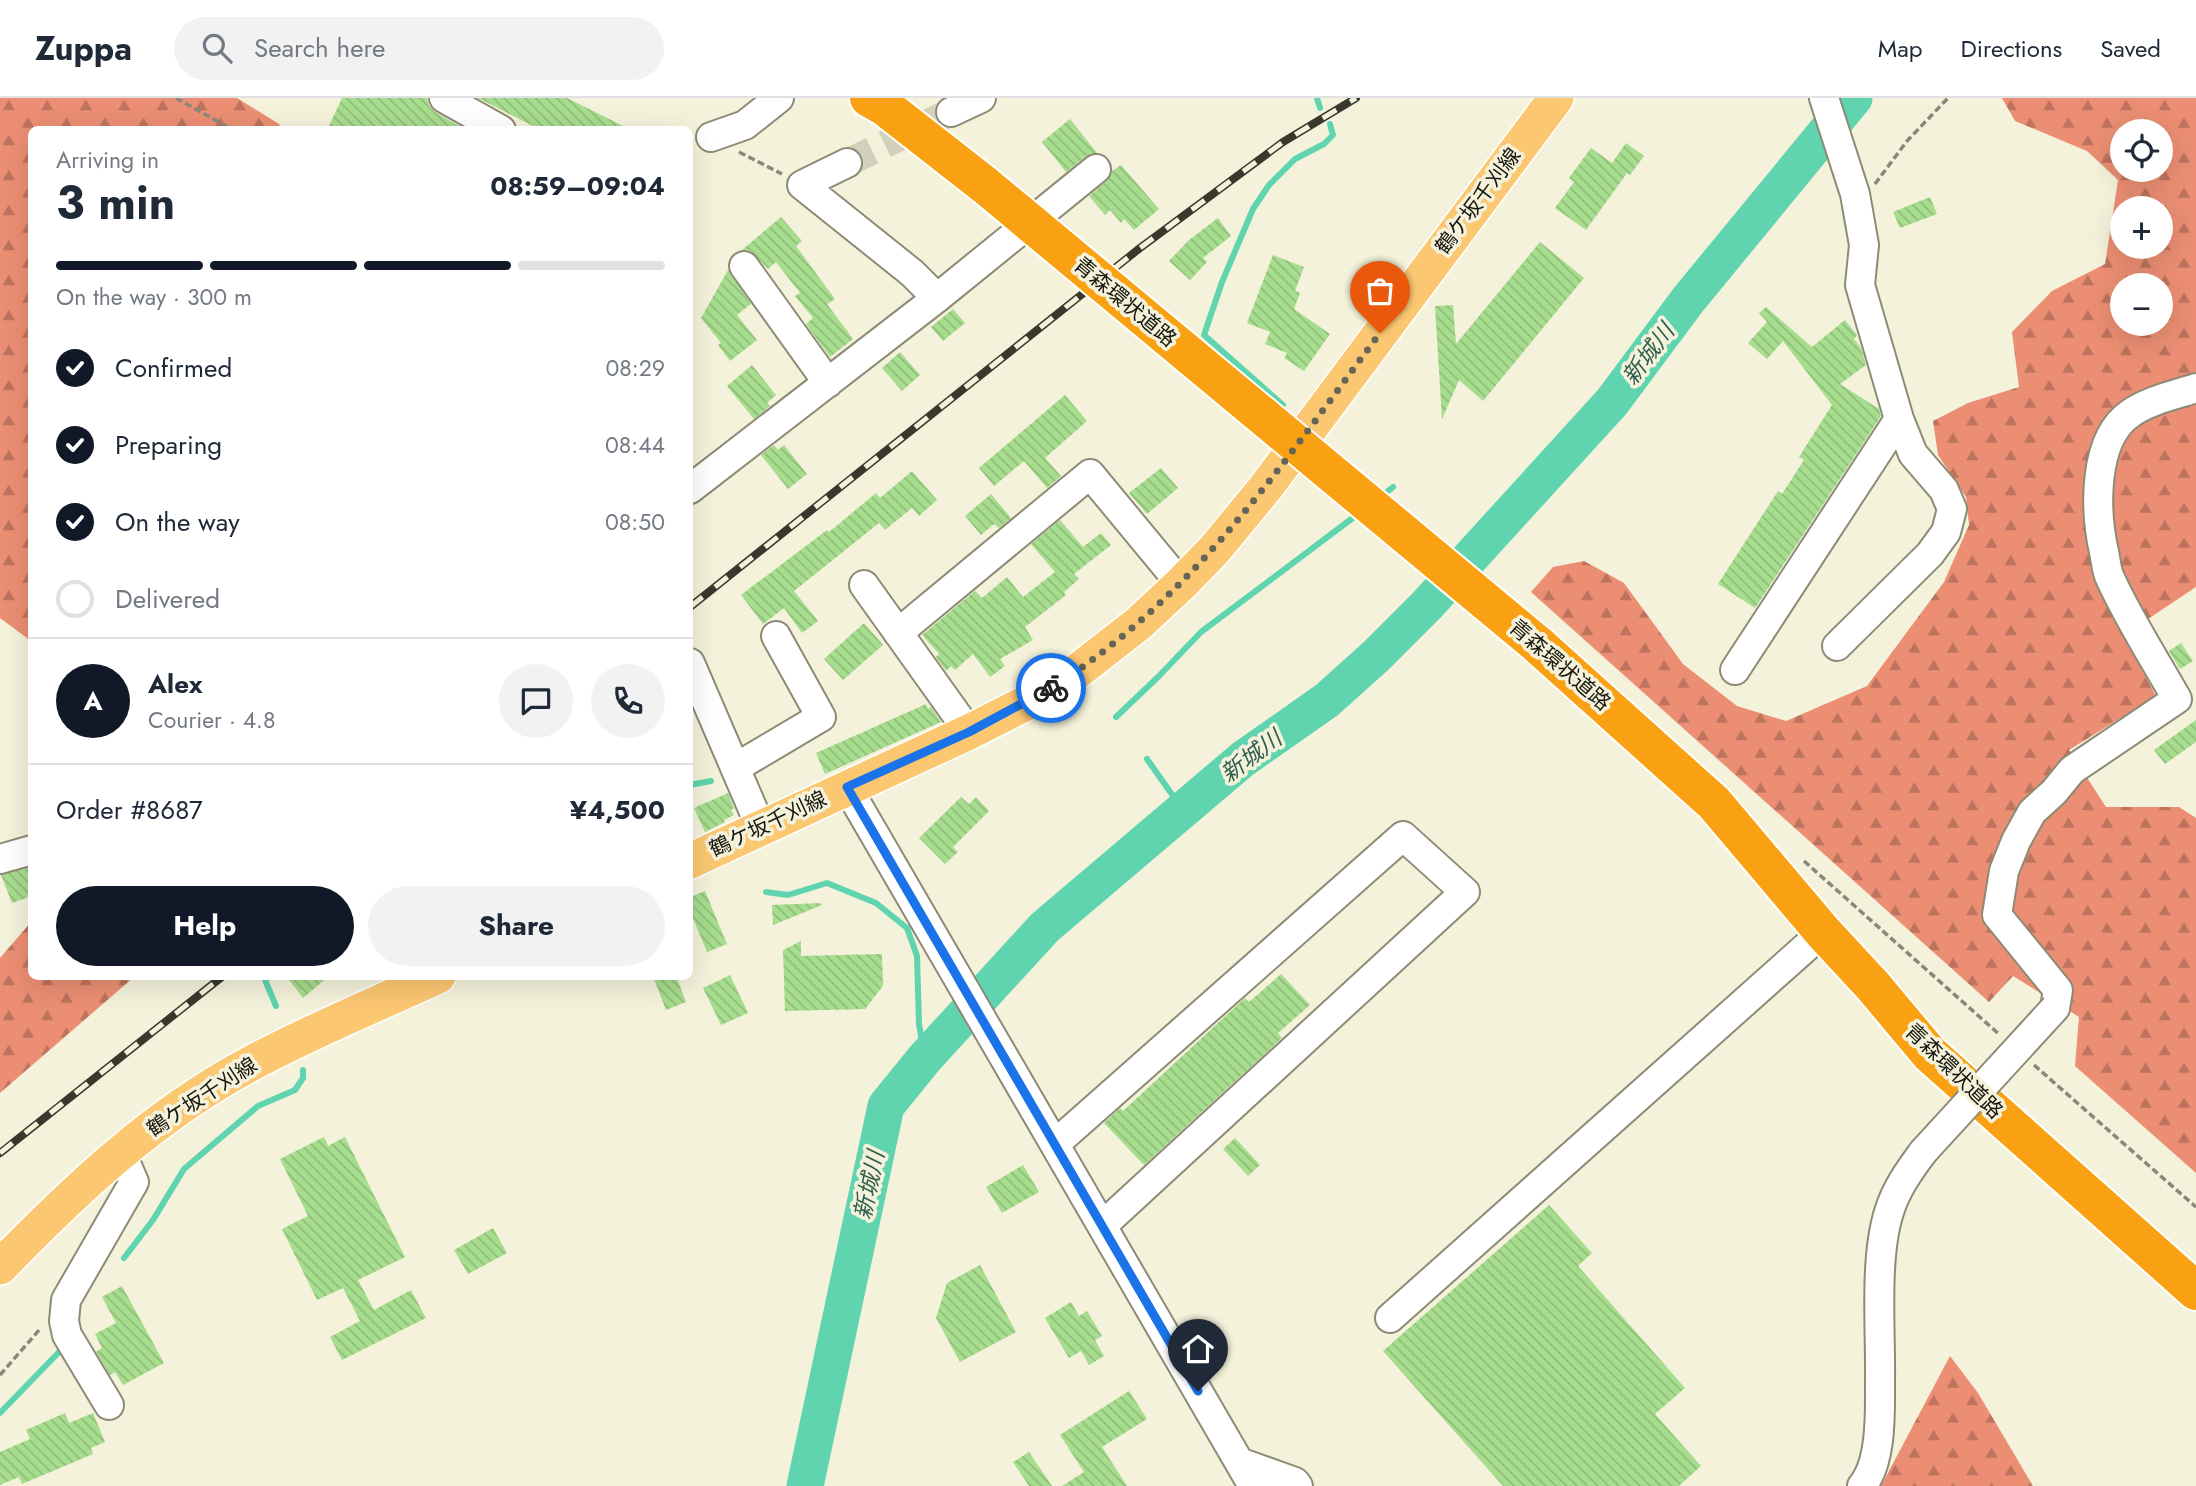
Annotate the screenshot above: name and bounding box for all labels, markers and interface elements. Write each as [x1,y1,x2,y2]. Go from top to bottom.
search box [174,17,664,80]
text: Zuppa [35,25,132,72]
icon: search [198,29,236,67]
text: Search here [254,29,385,67]
text: Map [1878,31,1923,66]
text: Directions [1961,31,2062,66]
text: Saved [2100,31,2161,66]
map controls [2110,119,2173,336]
button: locate [2110,119,2173,182]
street label: 鶴ケ坂千刈線 [1428,142,1528,260]
text: Arriving in [56,143,159,177]
text: 08:59–09:04 [490,167,665,205]
text: 3 min [56,170,175,236]
button: + [2110,196,2173,259]
street label: 青森環状道路 [1067,250,1183,354]
pin [1350,261,1410,333]
icon: bag [1361,272,1399,310]
button: − [2110,273,2173,336]
text: On the way · 300 m [56,280,252,314]
water label: 新城川 [1614,314,1684,392]
icon: check [56,349,94,387]
text: Confirmed [115,349,232,387]
text: 08:29 [605,351,665,385]
icon: check [56,426,94,464]
text: Preparing [115,426,222,464]
text: 08:44 [605,428,665,462]
icon: check [56,503,94,541]
text: On the way [115,503,240,541]
text: 08:50 [605,505,665,539]
text: Delivered [115,580,220,618]
street label: 青森環状道路 [1503,612,1617,718]
courier [1016,653,1086,723]
button: chat [499,664,573,738]
button: phone [591,664,665,738]
text: Alex [148,665,202,703]
icon: bike [1032,669,1070,707]
text: A [83,682,103,720]
text: Courier · 4.8 [148,703,276,737]
water label: 新城川 [1213,720,1291,790]
street label: 鶴ケ坂千刈線 [705,784,831,864]
text: Order #8687 [56,791,203,829]
text: ¥4,500 [570,791,665,829]
button: Help [56,886,354,966]
button: Share [368,886,665,966]
street label: 青森環状道路 [1898,1016,2010,1126]
street label: 鶴ケ坂千刈線 [141,1050,263,1144]
water label: 新城川 [845,1145,893,1222]
pin [1168,1319,1228,1391]
icon: home [1179,1330,1217,1368]

